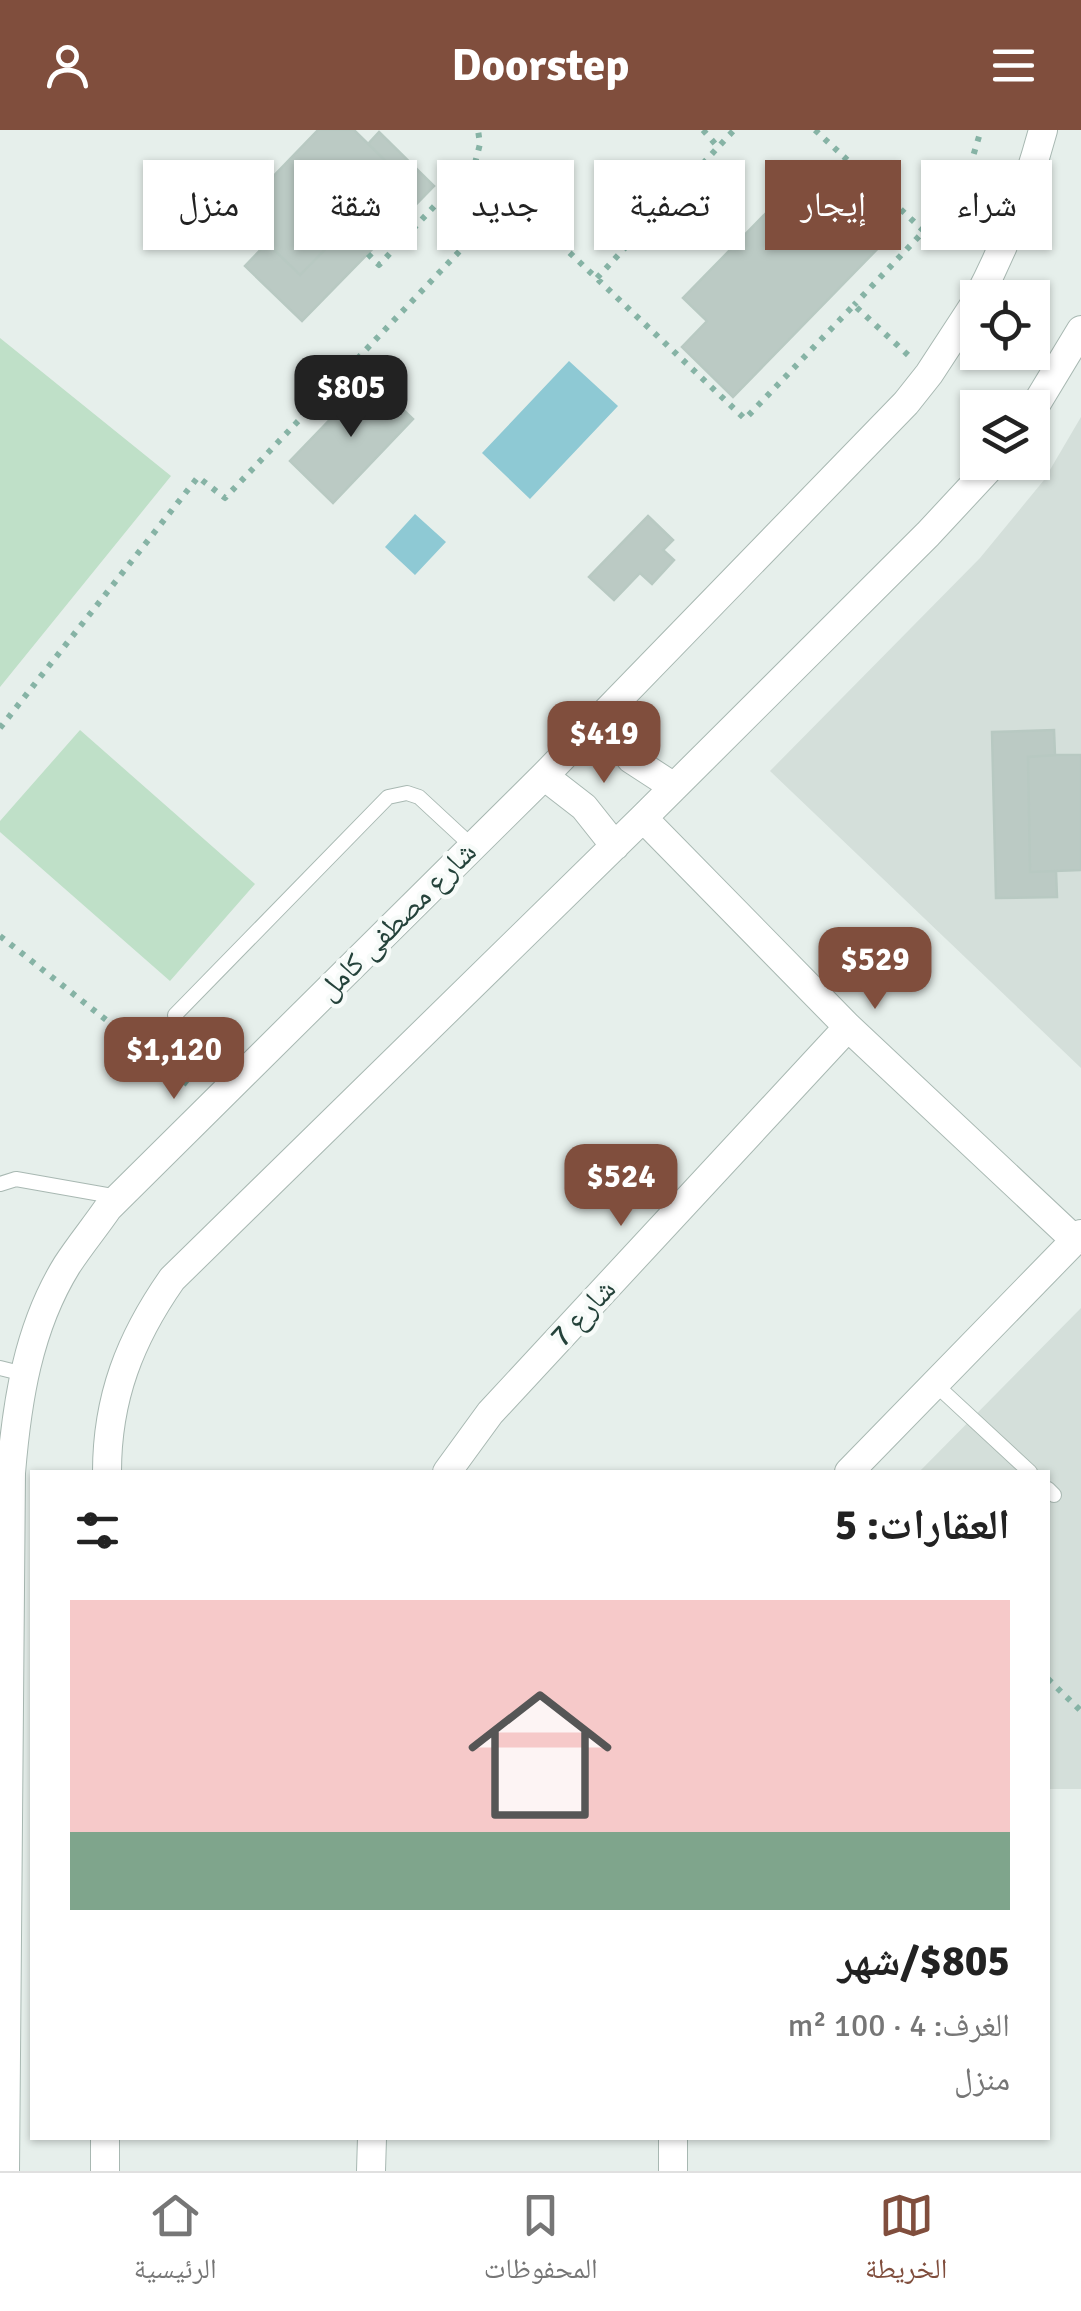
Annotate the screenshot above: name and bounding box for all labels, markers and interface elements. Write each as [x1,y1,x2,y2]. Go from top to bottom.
icon: person [40,38,95,93]
text: Doorstep [452,38,629,93]
icon: menu [986,38,1041,93]
chip: منزل [143,160,274,250]
chip: شقة [294,160,417,250]
chip: جديد [437,160,574,250]
chip: تصفية [594,160,745,250]
chip: إيجار [765,160,901,250]
chip: شراء [921,160,1052,250]
map controls [960,280,1050,480]
button: locate [960,280,1050,370]
pin: $805 [292,355,410,440]
text: $805 [316,368,386,407]
button: layers [960,390,1050,480]
pin: $419 [545,701,663,786]
text: $419 [569,714,639,753]
street label: شارع مصطفى كامل [310,834,484,1008]
pin: $529 [816,927,934,1012]
text: $529 [840,940,910,979]
pin: $1,120 [93,1017,255,1102]
text: $1,120 [126,1030,222,1069]
pin: $524 [562,1144,680,1229]
text: $524 [586,1157,656,1196]
street label: شارع 7 [542,1271,624,1355]
text: العقارات: 5 [835,1500,1010,1551]
icon: filters [70,1503,125,1558]
icon: home [450,1665,630,1845]
text: $805/شهر [838,1936,1010,1987]
text: الغرف: 4 · 100 m² [788,2006,1010,2045]
text: منزل [954,2060,1010,2099]
tab: الرئيسية [134,2188,217,2296]
tab: المحفوظات [484,2188,598,2296]
tab: الخريطة [865,2188,947,2296]

